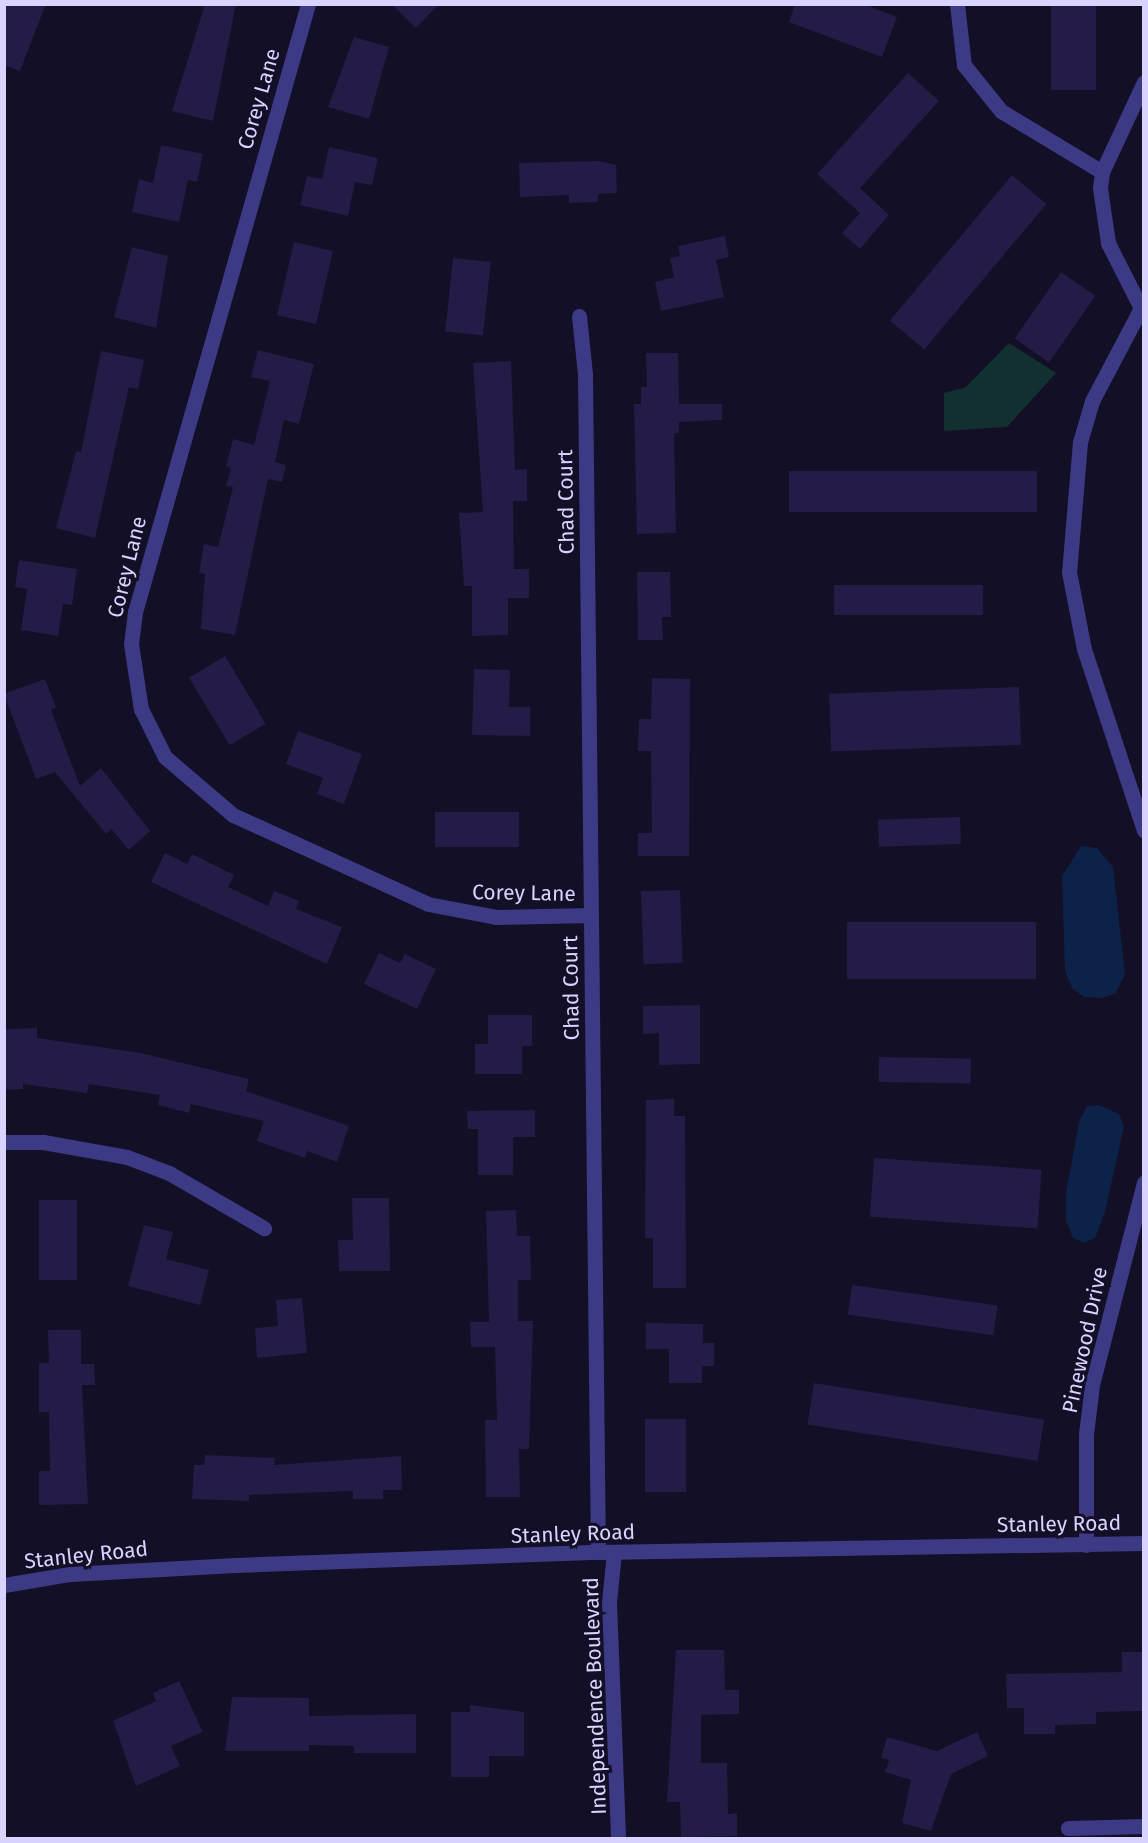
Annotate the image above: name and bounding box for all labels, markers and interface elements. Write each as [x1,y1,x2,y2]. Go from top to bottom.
street label: Corey Lane [233,46,285,152]
street label: Chad Court [552,449,580,555]
street label: Corey Lane [102,514,152,620]
street label: Corey Lane [472,879,576,907]
street label: Chad Court [557,935,585,1041]
street label: Pinewood Drive [1057,1265,1113,1415]
street label: Stanley Road [997,1510,1121,1538]
street label: Stanley Road [510,1519,636,1549]
street label: Stanley Road [23,1536,149,1574]
street label: Independence Boulevard [578,1577,612,1815]

